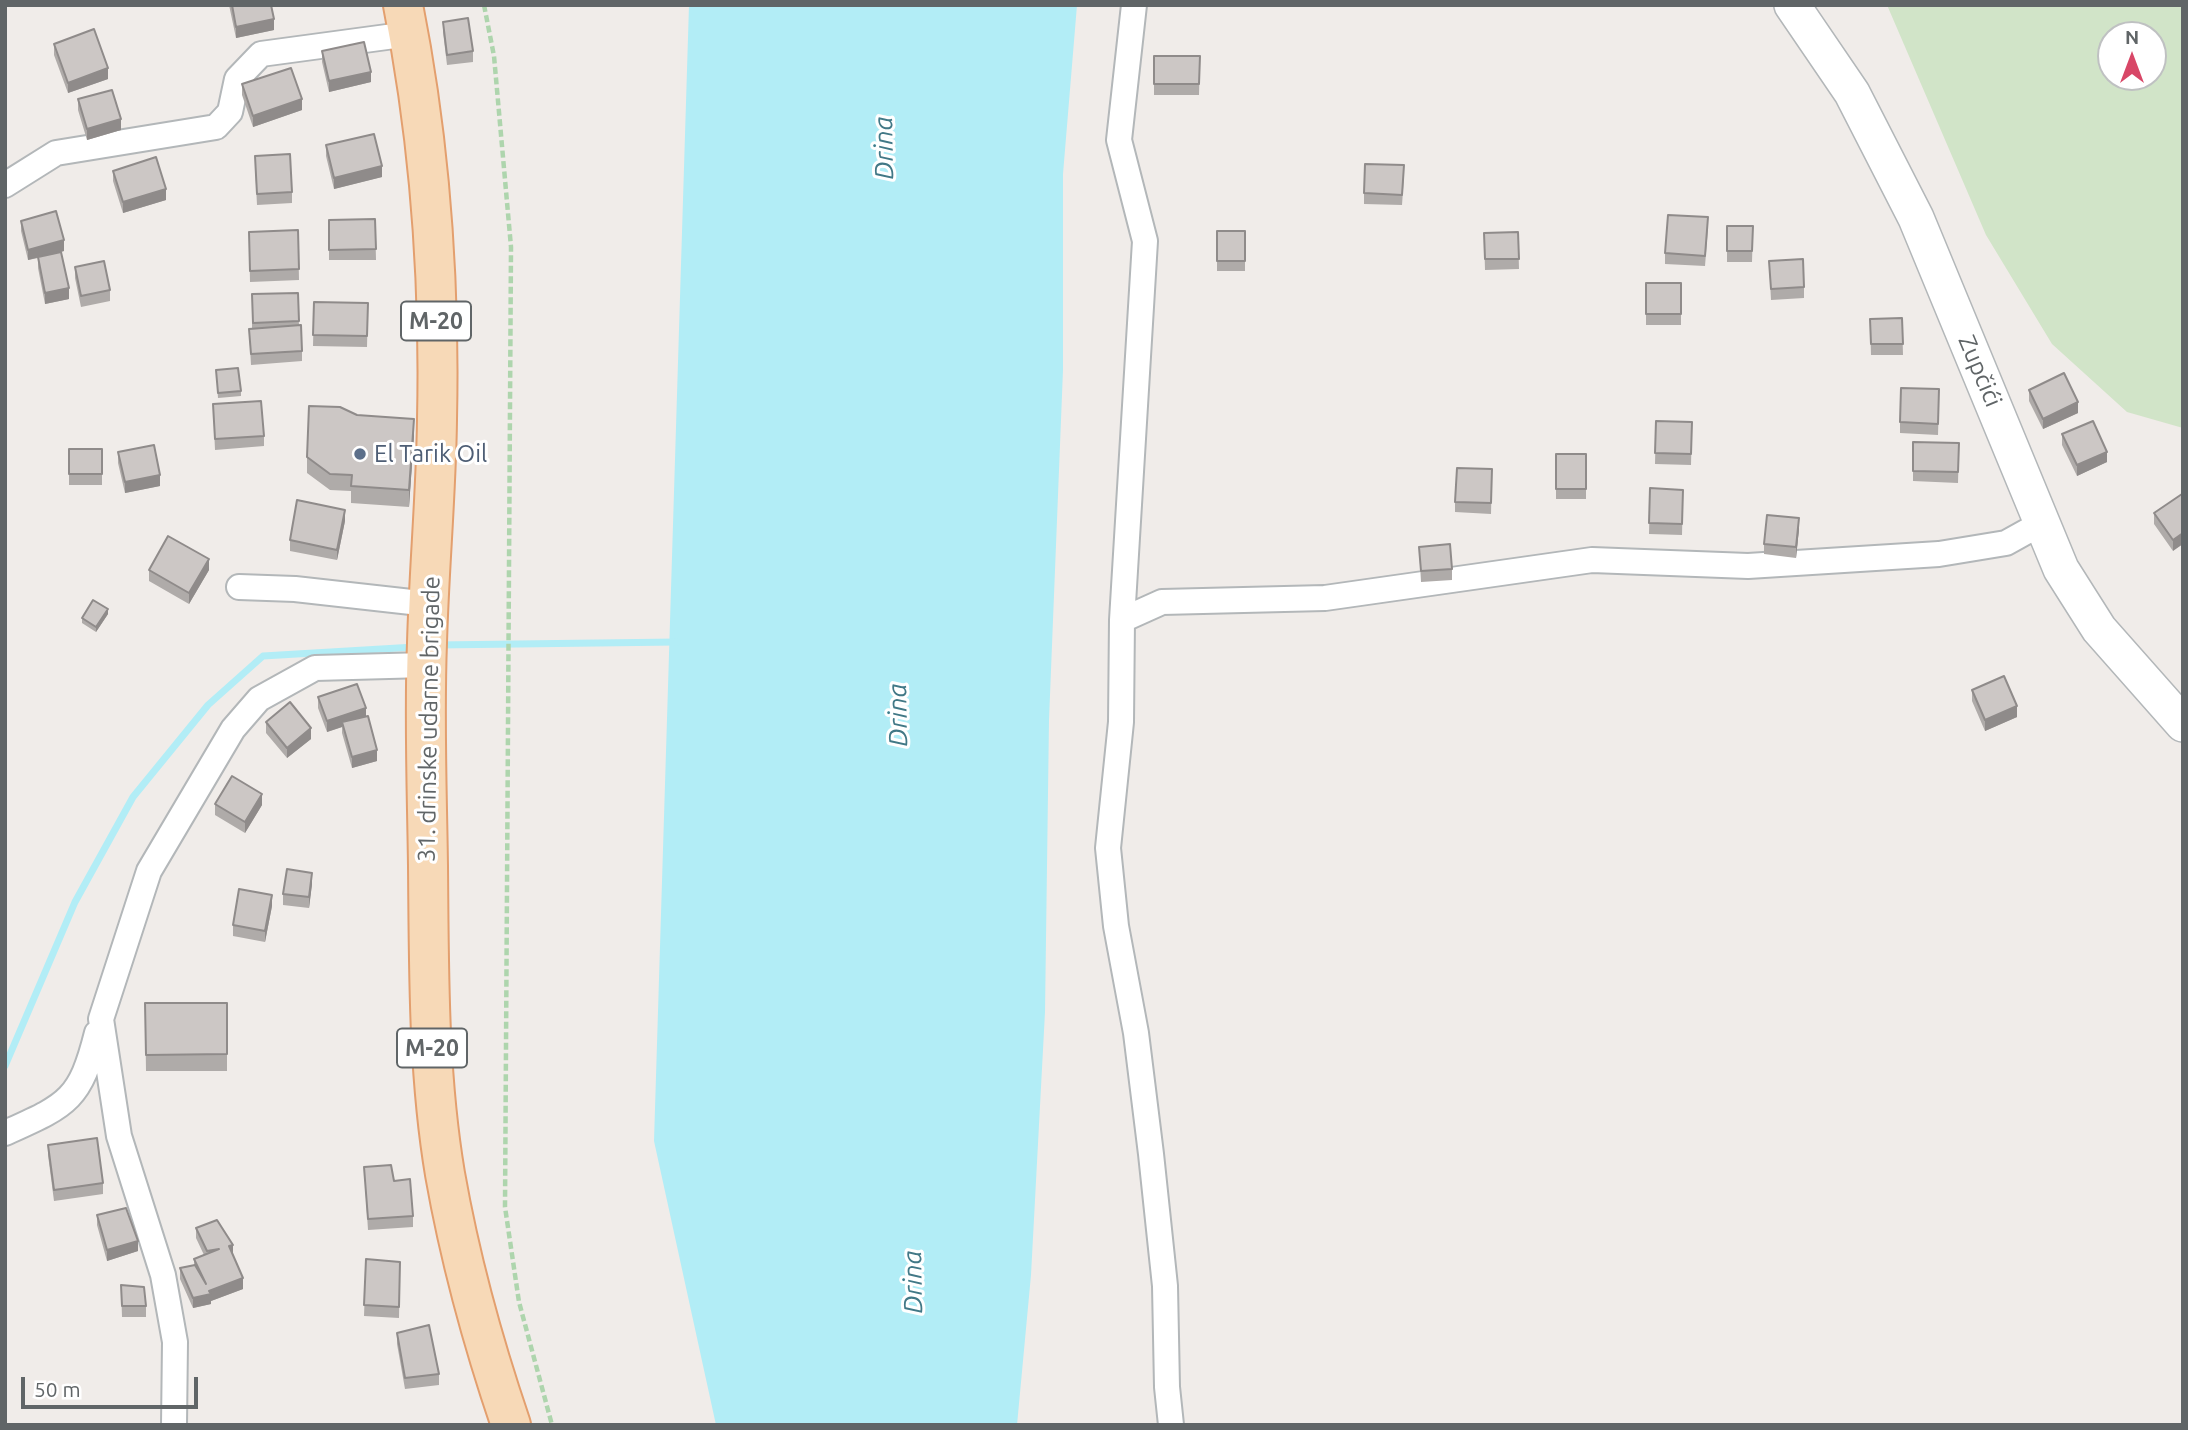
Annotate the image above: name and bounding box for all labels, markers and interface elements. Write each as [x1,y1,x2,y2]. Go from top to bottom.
north arrow [2097,21,2167,91]
text: N [2125,26,2139,48]
water label: Drina [868,116,900,180]
road number: M-20 [401,302,471,340]
street label: Zupčići [1952,331,2008,411]
place label: El Tarik Oil [374,440,487,468]
marker: El Tarik Oil [352,446,368,462]
street label: 31. drinske udarne brigade [412,576,446,862]
water label: Drina [882,683,914,747]
road number: M-20 [397,1028,467,1068]
water label: Drina [897,1250,929,1314]
scale bar [24,1364,201,1408]
text: 50 m [34,1377,81,1401]

